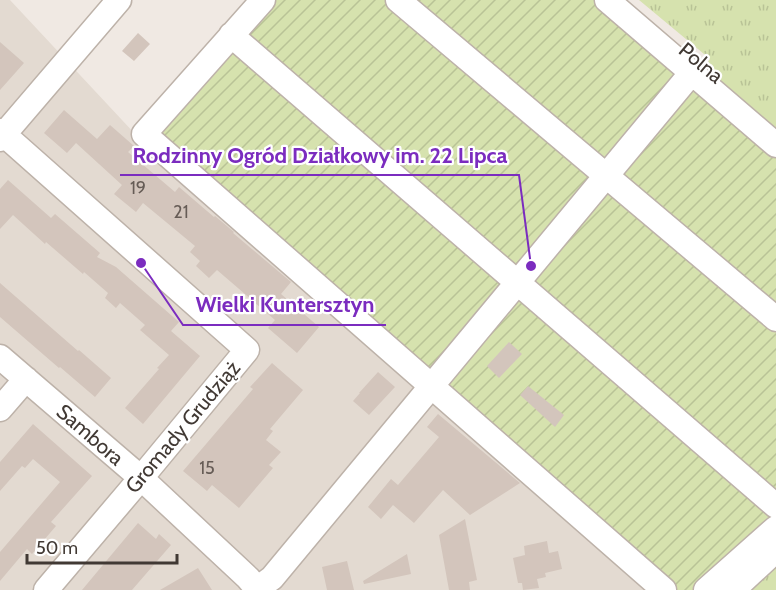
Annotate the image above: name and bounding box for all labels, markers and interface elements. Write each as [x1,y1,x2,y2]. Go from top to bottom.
street label: Polna [674,37,729,88]
callout: Rodzinny Ogród Działkowy im. 22 Lipca [120,135,519,175]
text: Rodzinny Ogród Działkowy im. 22 Lipca [132,142,508,169]
house number: 19 [130,177,146,199]
house number: 21 [173,201,189,223]
callout: Wielki Kuntersztyn [183,285,386,325]
text: Wielki Kuntersztyn [195,291,375,318]
street label: Gromady Grudziąż [120,355,245,498]
street label: Sambora [52,399,129,470]
house number: 15 [199,457,215,479]
scale bar [27,527,177,565]
text: 50 m [36,537,78,559]

